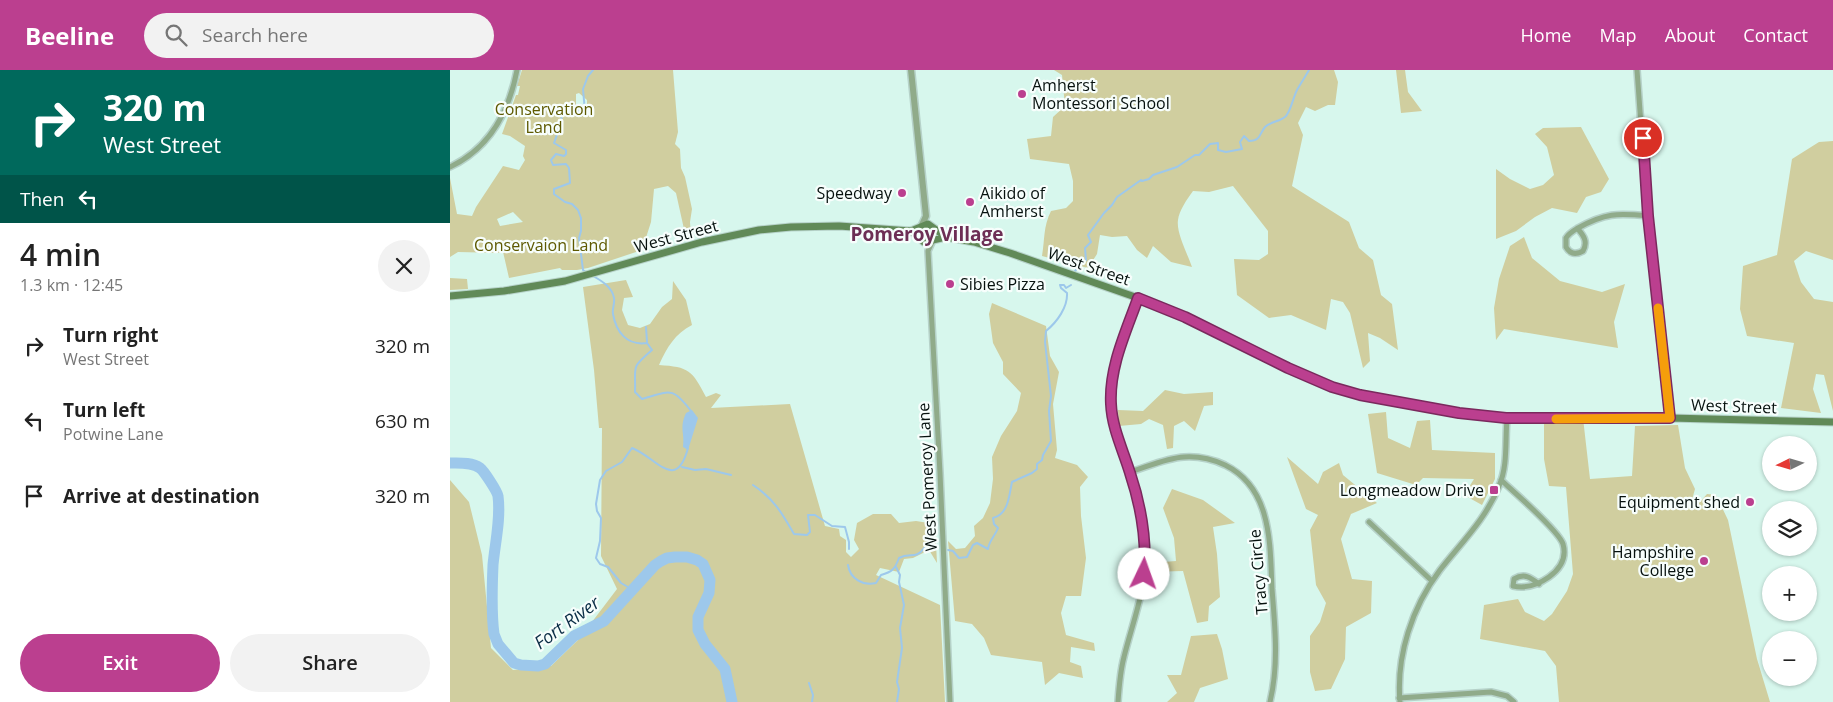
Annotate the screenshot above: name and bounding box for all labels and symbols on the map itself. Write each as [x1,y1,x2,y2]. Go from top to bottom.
place label: Amherst Montessori School [1032,74,1170,114]
marker: Amherst Montessori School [1016,88,1028,100]
park label: Conservation Land [495,98,593,138]
pin [1622,117,1664,159]
place label: Speedway [816,182,893,204]
place label: Aikido of Amherst [980,182,1047,222]
marker: Speedway [896,187,908,199]
marker: Aikido of Amherst [964,196,976,208]
street label: West Street [632,214,721,258]
district label: Pomeroy Village [851,221,1003,247]
park label: Conservaion Land [474,234,608,256]
street label: West Street [1045,242,1133,290]
place label: Sibies Pizza [960,273,1045,295]
marker: Sibies Pizza [944,278,956,290]
street label: West Street [1691,394,1778,419]
street label: West Pomeroy Lane [912,402,942,552]
north arrow [1762,436,1818,491]
place label: Longmeadow Drive [1340,479,1484,501]
marker: Longmeadow Drive [1488,484,1500,496]
place label: Equipment shed [1618,491,1740,513]
marker: Equipment shed [1744,496,1756,508]
street label: Tracy Circle [1243,528,1273,616]
place label: Hampshire College [1612,541,1694,581]
position arrow [1117,547,1169,599]
marker: Hampshire College [1698,555,1710,567]
water label: Fort River [529,590,605,654]

